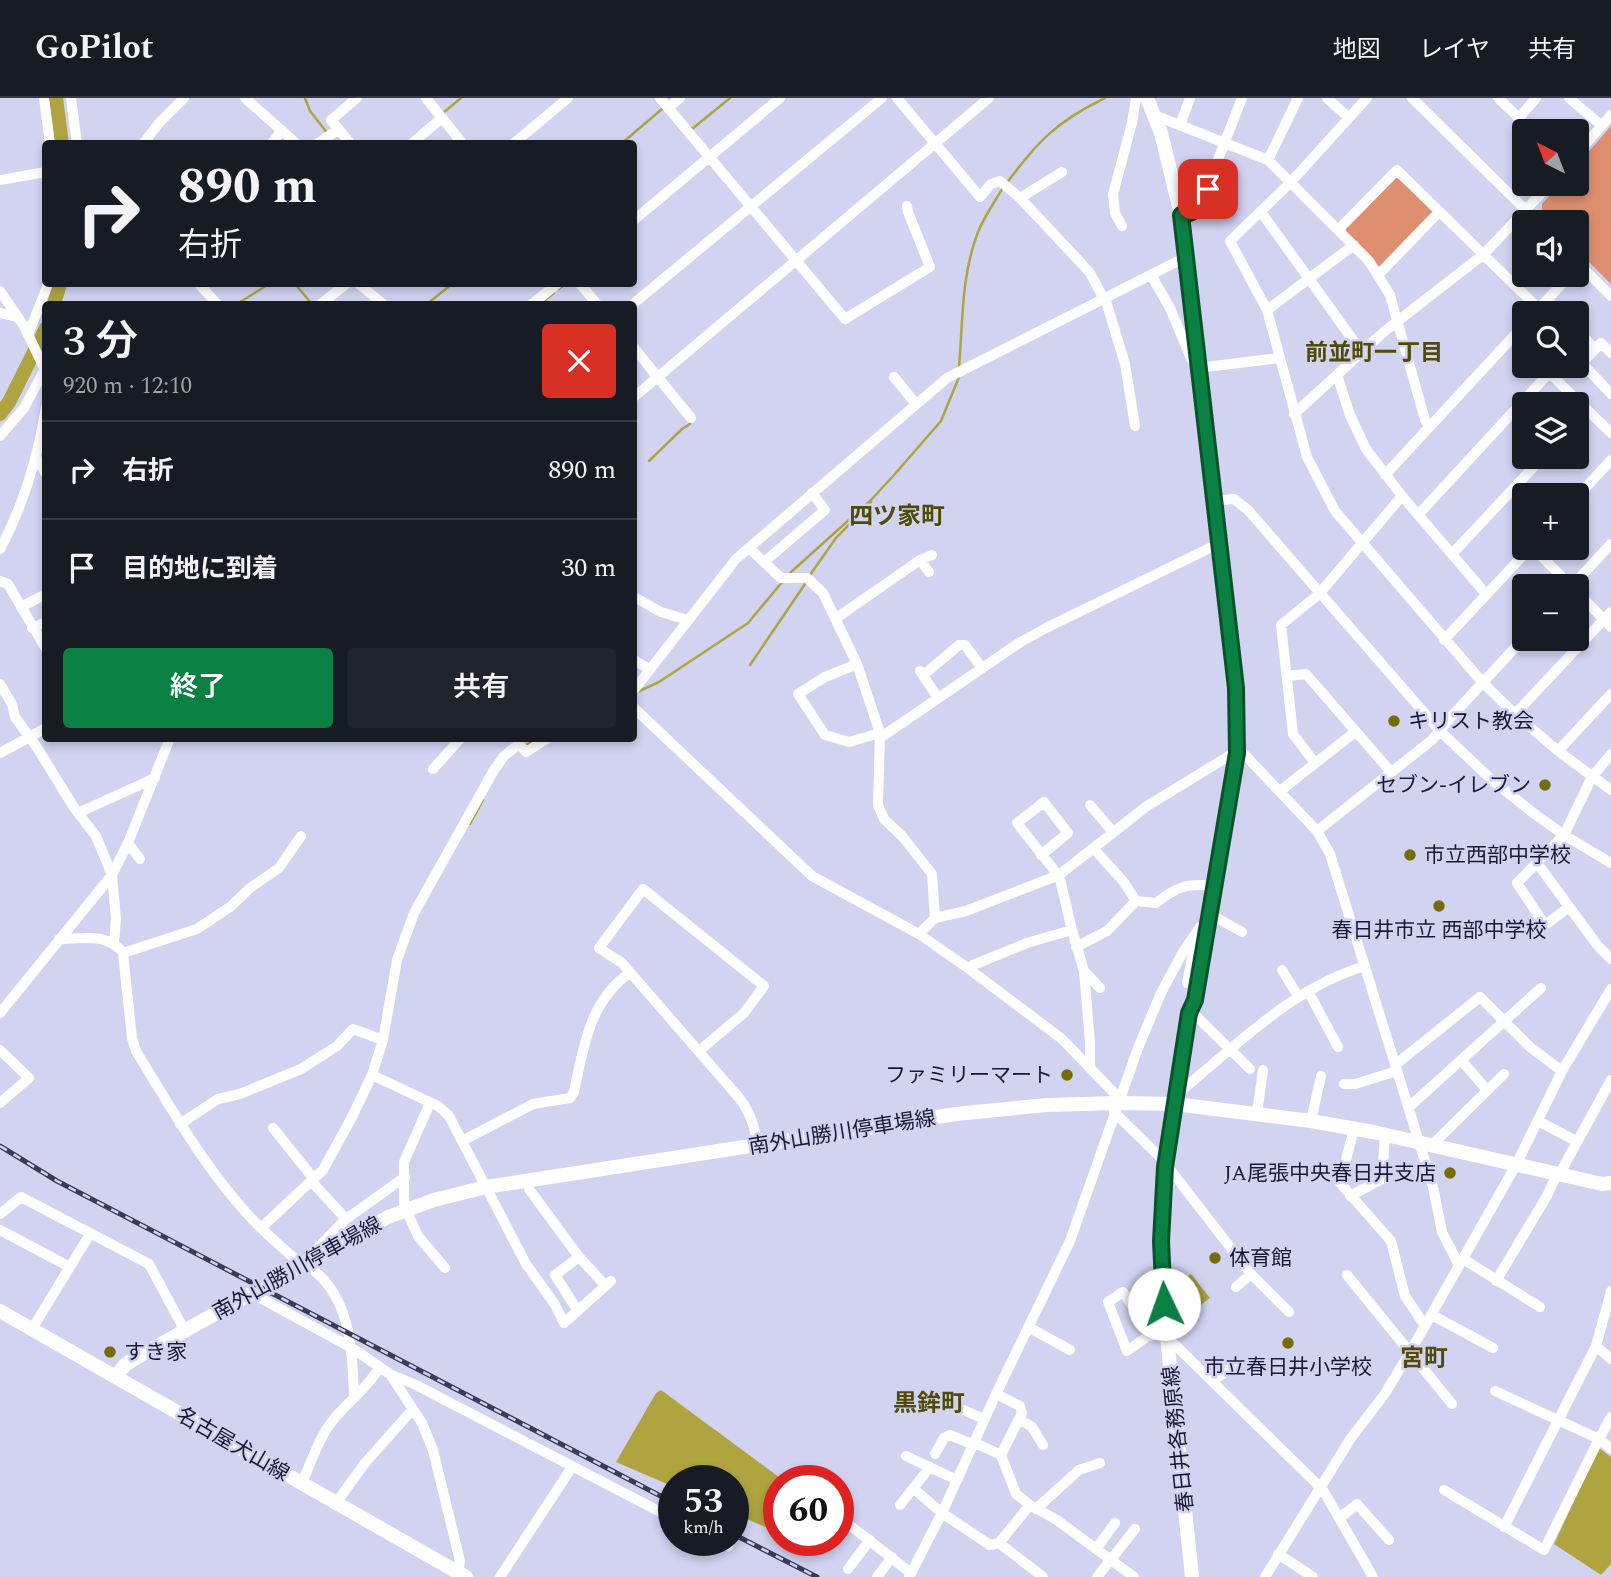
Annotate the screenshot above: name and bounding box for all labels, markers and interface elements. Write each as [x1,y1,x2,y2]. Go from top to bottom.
text: GoPilot [35,23,154,73]
text: 地図 [1333,32,1381,68]
text: レイヤ [1419,32,1490,68]
text: 共有 [1528,32,1576,68]
north arrow [1512,119,1589,196]
map controls [1512,119,1589,651]
text: 890 m [178,150,317,225]
pin [1178,159,1238,219]
icon: right [63,168,154,259]
icon: arrive [1189,170,1227,208]
button: sound [1512,210,1589,287]
text: 右折 [178,221,242,270]
button: search [1512,301,1589,378]
text: 3 分 [63,311,138,374]
button: close [542,324,616,398]
district label: 前並町一丁目 [1305,336,1443,371]
text: 920 m · 12:10 [63,369,192,404]
button: layers [1512,392,1589,469]
text: 890 m [548,450,616,490]
icon: right [63,451,101,489]
text: 右折 [122,451,174,491]
button: + [1512,483,1589,560]
district label: 四ツ家町 [849,499,945,535]
text: 30 m [561,548,616,588]
icon: arrive [63,549,101,587]
text: 目的地に到着 [122,549,278,589]
button: − [1512,574,1589,651]
button: 終了 [63,648,333,728]
button: 共有 [347,648,616,728]
place label: キリスト教会 [1408,706,1534,738]
marker: キリスト教会 [1386,713,1402,729]
place label: セブン-イレブン [1376,770,1531,802]
marker: セブン-イレブン [1537,777,1553,793]
place label: 市立西部中学校 [1424,840,1571,872]
marker: 市立西部中学校 [1402,847,1418,863]
marker: 春日井市立 西部中学校 [1431,898,1447,914]
place label: 春日井市立 西部中学校 [1331,915,1547,947]
place label: ファミリーマート [885,1060,1053,1092]
marker: ファミリーマート [1059,1067,1075,1083]
street label: 南外山勝川停車場線 [746,1102,938,1164]
place label: JA尾張中央春日井支店 [1224,1158,1436,1190]
marker: JA尾張中央春日井支店 [1442,1165,1458,1181]
street label: 南外山勝川停車場線 [207,1209,388,1329]
place label: 体育館 [1229,1243,1292,1275]
marker: 体育館 [1207,1250,1223,1266]
position arrow [1127,1267,1201,1341]
marker: 市立春日井小学校 [1280,1335,1296,1351]
place label: すき家 [124,1337,187,1369]
district label: 宮町 [1400,1341,1448,1377]
marker: すき家 [102,1344,118,1360]
place label: 市立春日井小学校 [1204,1352,1372,1384]
street label: 春日井各務原線 [1155,1364,1203,1514]
district label: 黒鉾町 [893,1386,965,1422]
street label: 名古屋犬山線 [170,1400,295,1490]
speed limit sign: 60 [763,1465,854,1556]
text: 53 [684,1475,723,1528]
text: km/h [683,1514,724,1541]

